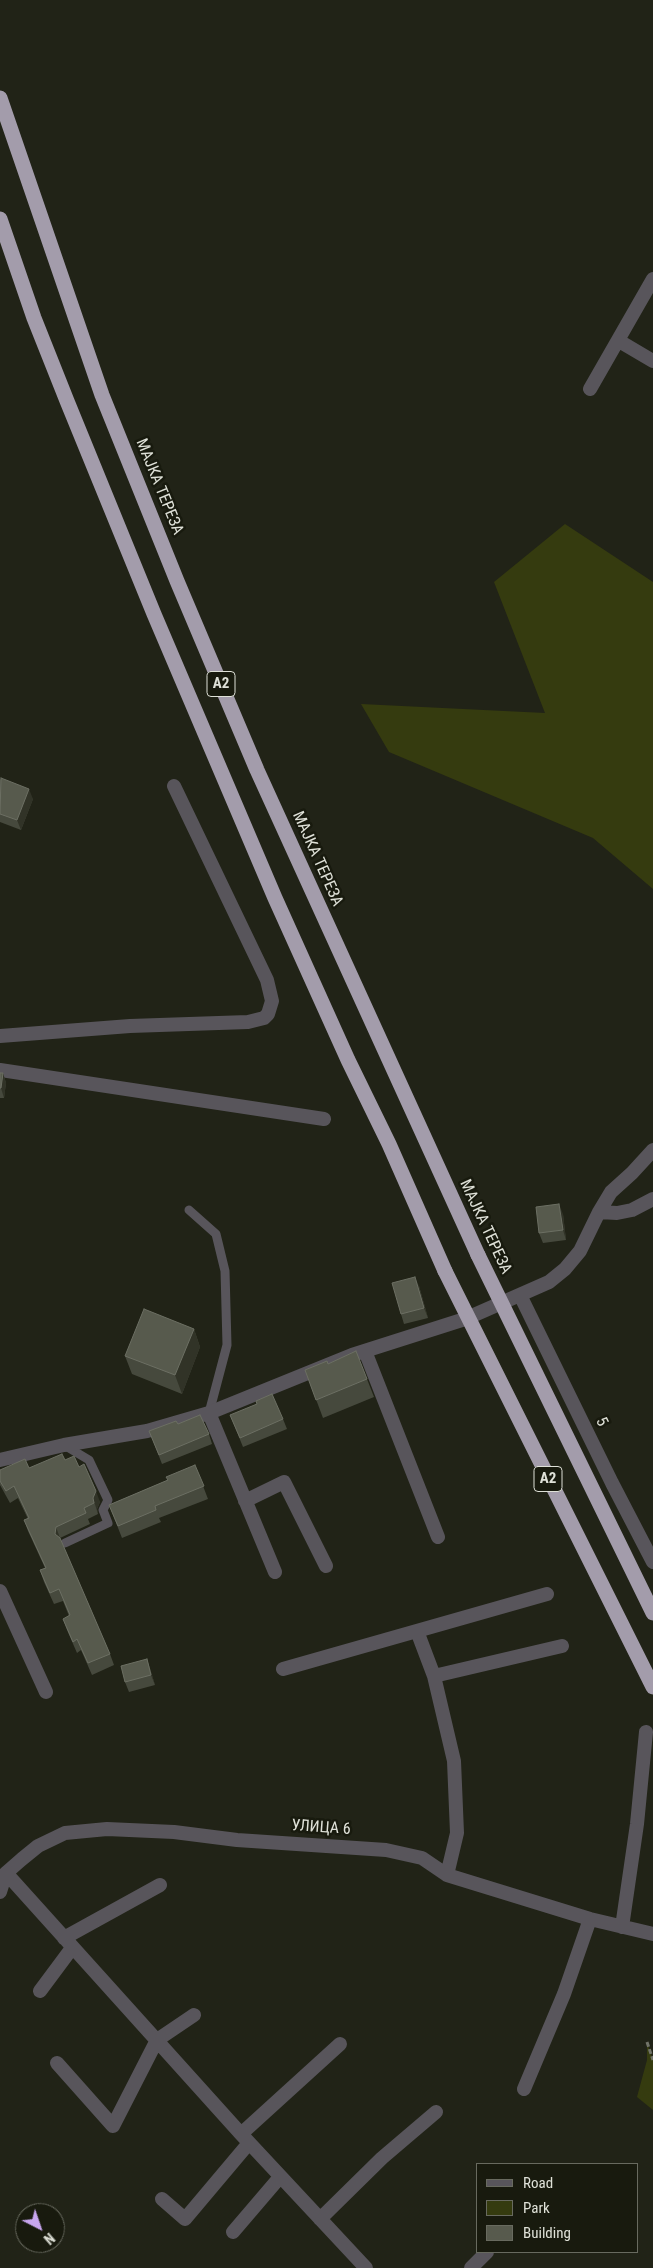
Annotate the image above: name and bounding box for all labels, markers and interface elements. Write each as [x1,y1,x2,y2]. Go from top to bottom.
street label: МАЈКА ТЕРЕЗА [131,436,187,538]
road number: A2 [207,672,235,696]
street label: МАЈКА ТЕРЕЗА [288,809,346,909]
street label: МАЈКА ТЕРЕЗА [455,1177,515,1277]
street label: 5 [591,1414,611,1430]
road number: A2 [534,1466,562,1492]
street label: УЛИЦА 6 [291,1816,351,1840]
legend [476,2163,638,2253]
text: Road [523,2174,553,2192]
text: Park [523,2199,550,2217]
north arrow [15,2203,65,2253]
text: Building [523,2224,571,2242]
text: N [41,2230,58,2247]

